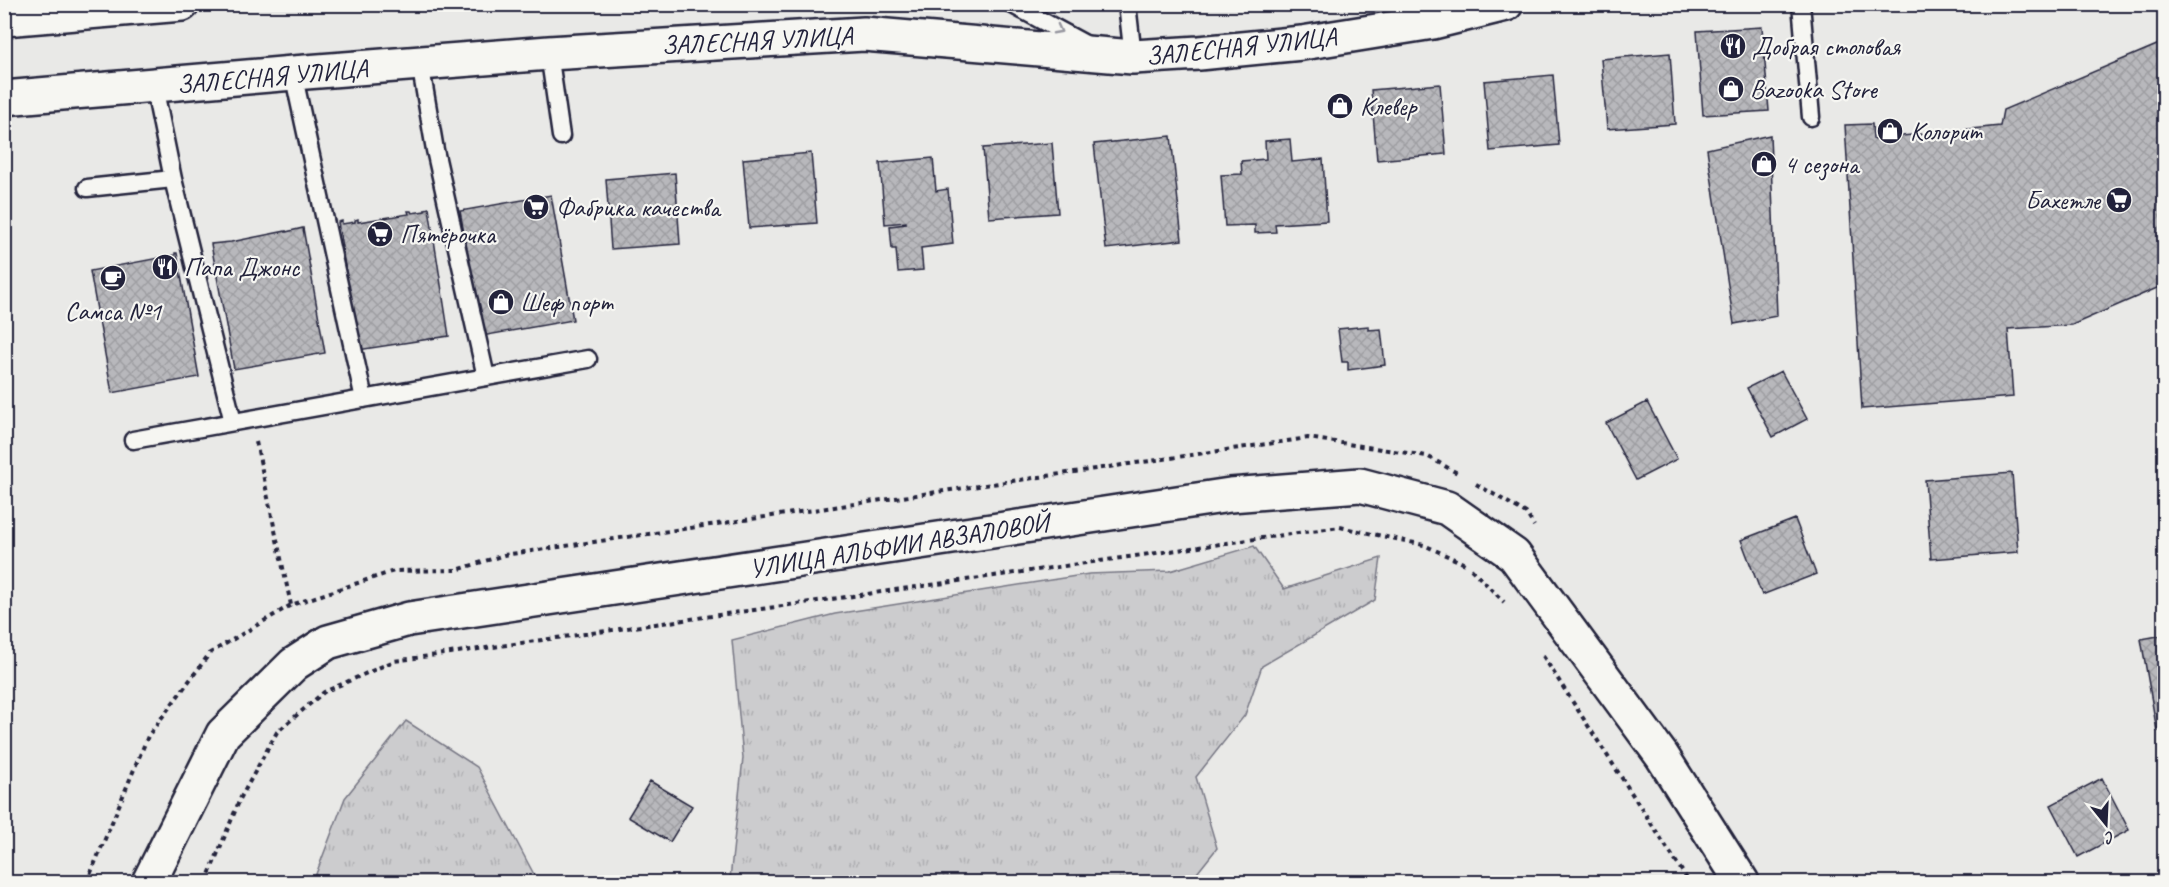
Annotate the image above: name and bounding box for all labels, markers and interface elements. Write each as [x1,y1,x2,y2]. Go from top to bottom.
street label: ЗАЛЕСНАЯ УЛИЦА [661,19,855,62]
street label: ЗАЛЕСНАЯ УЛИЦА [1144,20,1340,73]
one-way arrow [1052,23,1062,34]
place label: Добрая столовая [1752,30,1902,63]
restaurant icon: Добрая столовая [1718,31,1748,61]
street label: ЗАЛЕСНАЯ УЛИЦА [175,52,371,101]
place label: Bazooka Store [1750,73,1878,106]
shop icon: Bazooka Store [1716,74,1746,104]
place label: Клевер [1360,90,1419,123]
shop icon: Клевер [1325,91,1355,121]
place label: Колорит [1910,115,1983,148]
shop icon: Колорит [1875,116,1905,146]
place label: 4 сезона [1784,148,1861,181]
shop icon: 4 сезона [1749,149,1779,179]
place label: Бахетле [2025,184,2102,217]
supermarket icon: Бахетле [2104,185,2134,215]
place label: Фабрика качества [556,191,722,224]
supermarket icon: Фабрика качества [521,192,551,222]
place label: Пятёрочка [400,218,497,251]
supermarket icon: Пятёрочка [365,219,395,249]
place label: Папа Джонс [184,251,301,284]
restaurant icon: Папа Джонс [150,252,180,282]
cafe icon: Самса №1 [98,263,128,293]
place label: Шеф порт [520,286,614,319]
shop icon: Шеф порт [486,287,516,317]
place label: Самса №1 [65,295,163,328]
street label: УЛИЦА АЛЬФИИ АВЗАЛОВОЙ [747,505,1055,585]
north arrow [2076,794,2136,854]
text: С [2101,827,2117,849]

